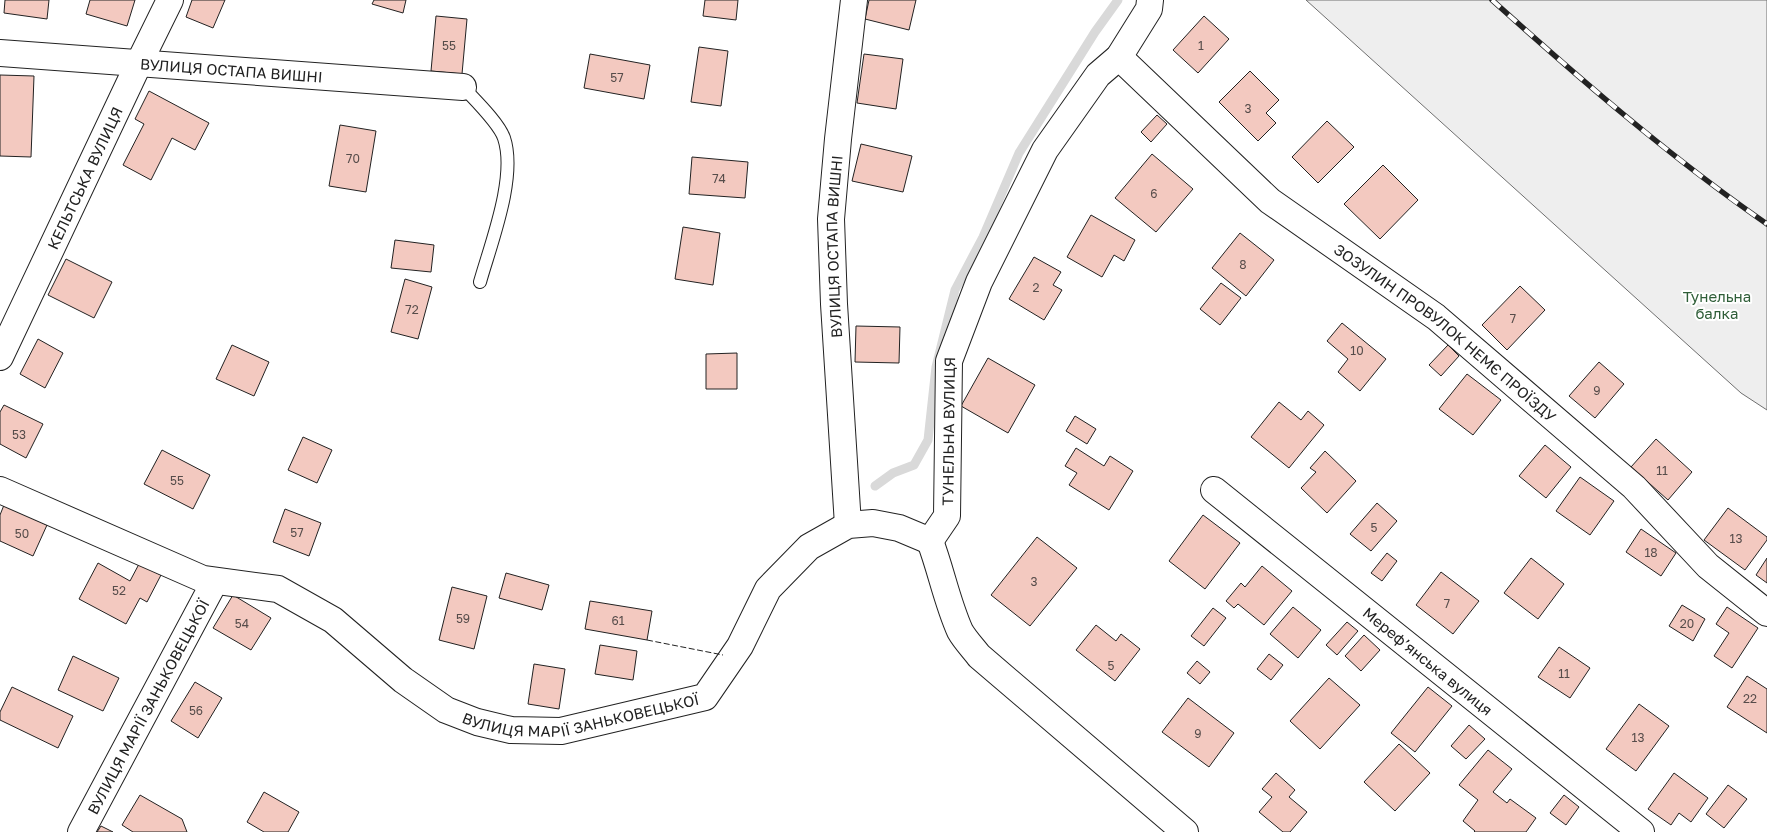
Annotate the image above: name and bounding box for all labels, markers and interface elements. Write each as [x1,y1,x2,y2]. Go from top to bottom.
house number: 55 [442,38,456,53]
house number: 1 [1198,38,1204,53]
street label: ВУЛИЦЯ ОСТАПА ВИШНІ [140,54,323,86]
house number: 57 [610,70,624,85]
house number: 3 [1244,101,1252,116]
street label: КЕЛЬТСЬКА ВУЛИЦЯ [43,104,126,252]
house number: 70 [346,151,360,166]
street label: ВУЛИЦЯ ОСТАПА ВИШНІ [822,155,846,338]
house number: 74 [712,171,726,186]
house number: 6 [1150,186,1158,201]
street label: ЗОЗУЛИН ПРОВУЛОК НЕМЄ ПРОЇЗДУ [1331,240,1560,425]
house number: 8 [1239,257,1247,272]
house number: 2 [1033,280,1040,295]
park label: Тунельна балка [1683,287,1751,322]
house number: 72 [405,302,419,317]
house number: 7 [1510,311,1516,326]
house number: 10 [1350,343,1364,358]
street label: ТУНЕЛЬНА ВУЛИЦЯ [938,357,958,506]
house number: 9 [1593,383,1601,398]
house number: 53 [12,427,26,442]
house number: 11 [1656,463,1668,478]
house number: 55 [170,473,184,488]
house number: 5 [1371,520,1378,535]
house number: 57 [290,525,304,540]
house number: 50 [15,526,29,541]
house number: 13 [1730,531,1742,546]
house number: 18 [1644,545,1658,560]
house number: 3 [1030,574,1038,589]
house number: 52 [112,583,126,598]
street label: ВУЛИЦЯ МАРІЇ ЗАНЬКОВЕЦЬКОЇ [83,596,213,817]
house number: 7 [1444,596,1450,611]
street label: Мерефʼянська вулиця [1360,603,1496,719]
house number: 59 [456,611,470,626]
house number: 61 [611,613,625,628]
house number: 54 [235,616,249,631]
house number: 20 [1680,616,1694,631]
house number: 5 [1108,658,1115,673]
house number: 11 [1558,666,1570,681]
street label: ВУЛИЦЯ МАРІЇ ЗАНЬКОВЕЦЬКОЇ [460,690,701,740]
house number: 22 [1743,691,1757,706]
house number: 56 [189,703,203,718]
house number: 9 [1194,726,1202,741]
house number: 13 [1632,730,1644,745]

